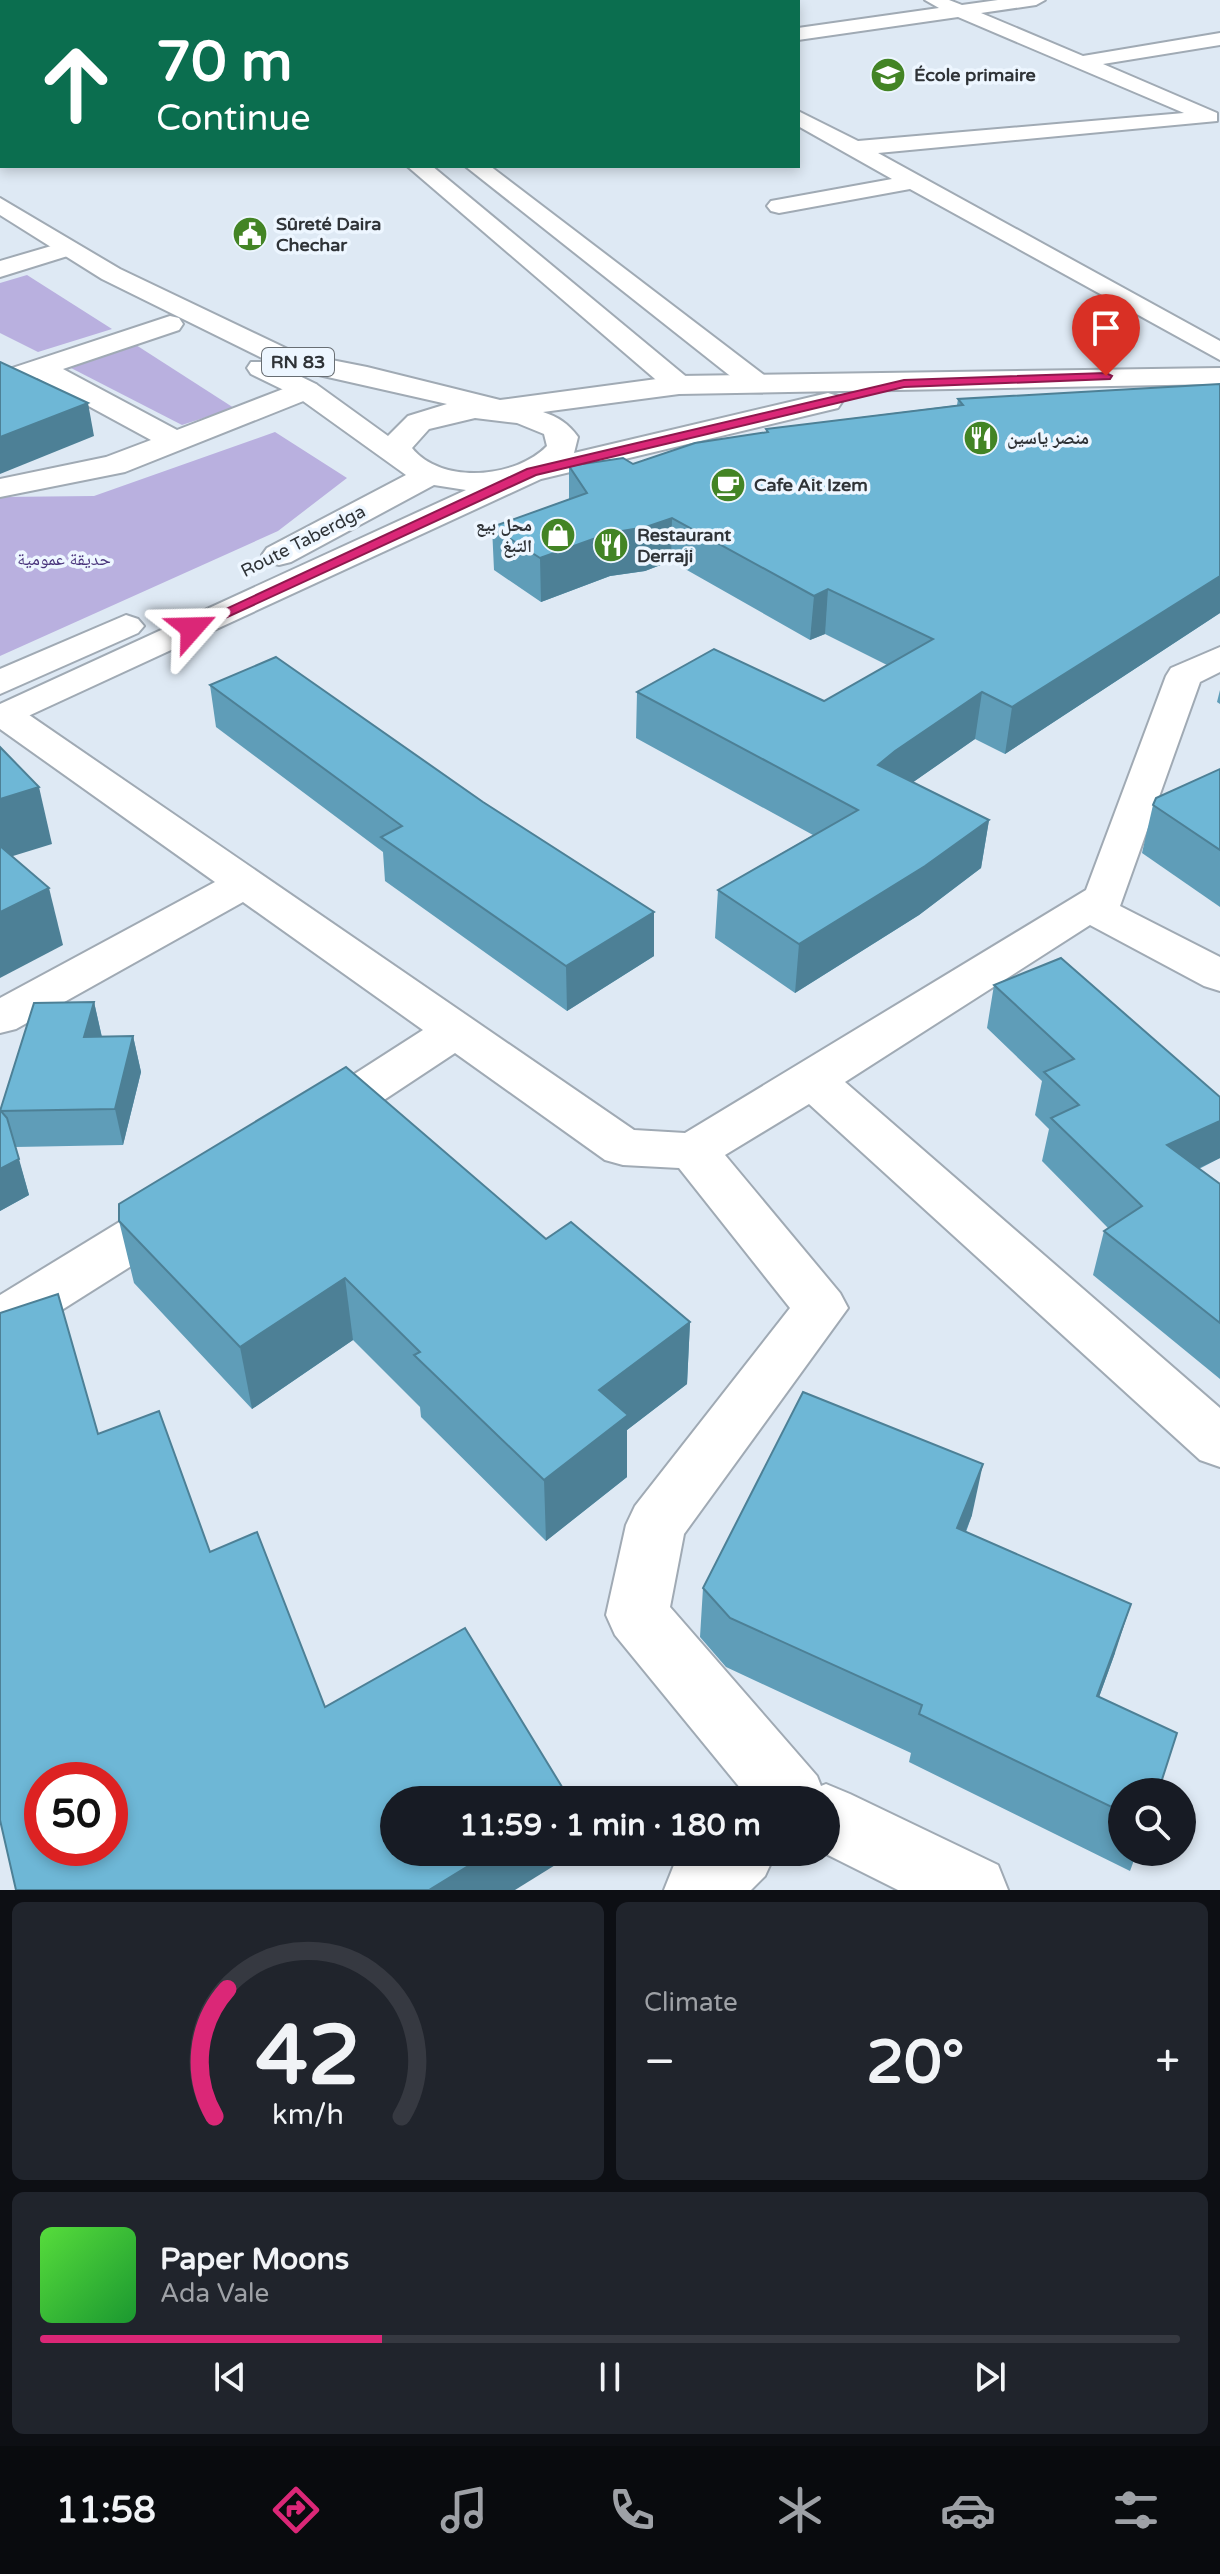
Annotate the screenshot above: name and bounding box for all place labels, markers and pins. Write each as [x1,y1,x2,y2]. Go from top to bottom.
school or university icon: École primaire [869,56,907,94]
place label: École primaire [914,64,1036,86]
place label: Sûreté Daira Chechar [276,213,381,256]
public building icon: Sûreté Daira Chechar [231,215,269,253]
pin [1072,294,1140,376]
restaurant icon: منصر ياسين [962,419,1000,457]
place label: منصر ياسين [1007,427,1089,449]
cafe icon: Cafe Ait Izem [709,466,747,504]
place label: Cafe Ait Izem [754,474,868,496]
place label: محل بيع التبغ [476,514,532,558]
shop icon: محل بيع التبغ [539,516,577,554]
place label: Restaurant Derraji [637,524,731,567]
restaurant icon: Restaurant Derraji [592,526,630,564]

